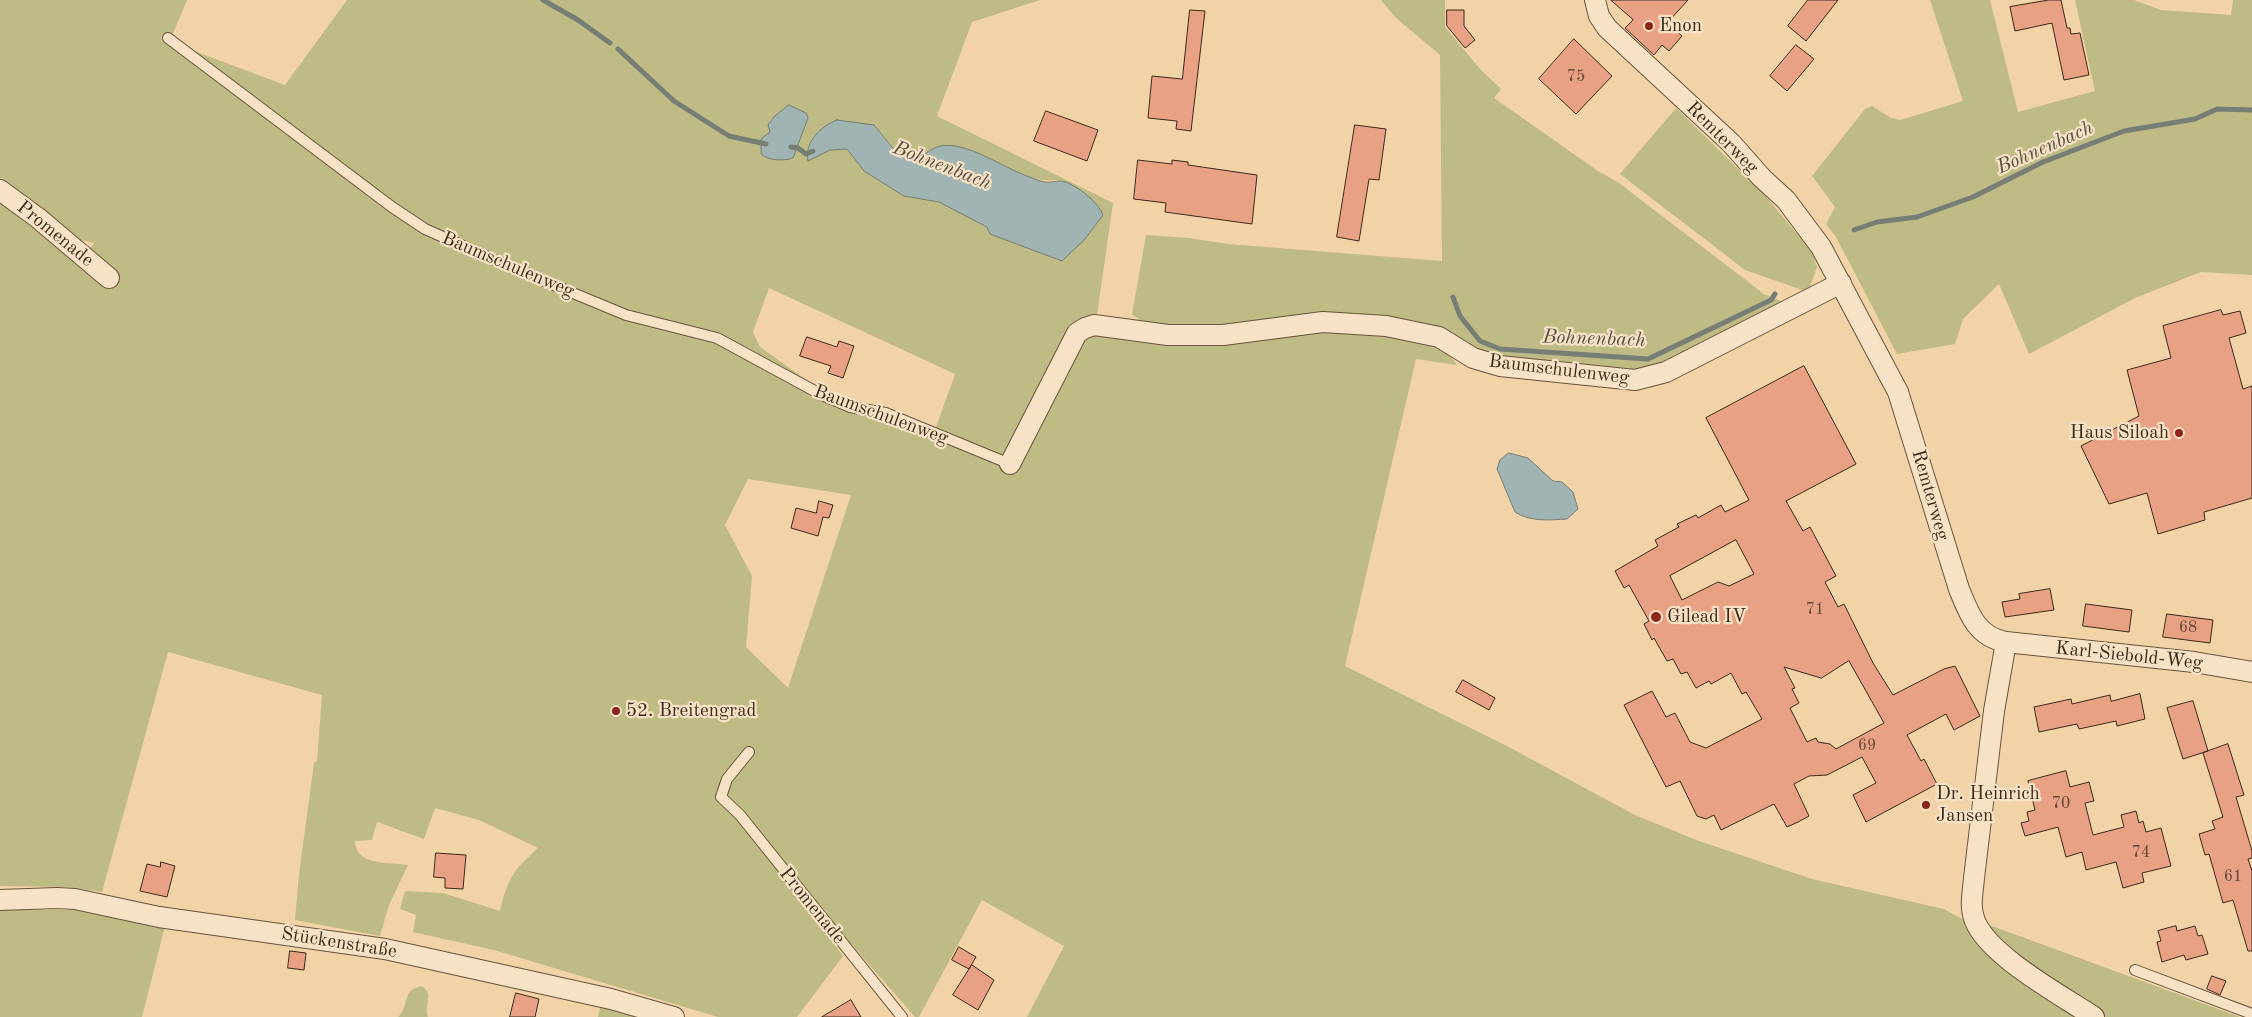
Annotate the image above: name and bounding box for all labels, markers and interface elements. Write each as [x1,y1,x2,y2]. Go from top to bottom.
place label: Enon [1659,15,1702,37]
marker: Enon [1643,20,1655,32]
house number: 75 [1567,67,1585,87]
street label: Remterweg [1681,97,1763,179]
water label: Bohnenbach [1993,116,2097,180]
water label: Bohnenbach [889,136,995,196]
street label: Promenade [12,196,98,272]
street label: Baumschulenweg [438,227,578,303]
water label: Bohnenbach [1542,325,1646,353]
street label: Baumschulenweg [1487,350,1631,390]
street label: Baumschulenweg [811,380,951,450]
place label: Haus Siloah [2070,422,2169,444]
marker: Haus Siloah [2173,427,2185,439]
street label: Remterweg [1906,447,1954,543]
house number: 71 [1806,600,1824,620]
place label: Gilead IV [1667,606,1746,628]
marker: Gilead IV [1649,610,1663,624]
house number: 68 [2179,618,2197,638]
street label: Karl-Siebold-Weg [2054,637,2204,675]
place label: 52. Breitengrad [626,700,756,722]
marker: 52. Breitengrad [610,705,622,717]
house number: 69 [1858,736,1876,756]
place label: Dr. Heinrich Jansen [1936,783,2040,827]
house number: 70 [2052,794,2070,814]
marker: Dr. Heinrich Jansen [1920,799,1932,811]
house number: 74 [2132,843,2150,863]
street label: Promenade [774,863,850,949]
house number: 61 [2224,867,2242,887]
street label: Stückenstraße [280,923,398,963]

